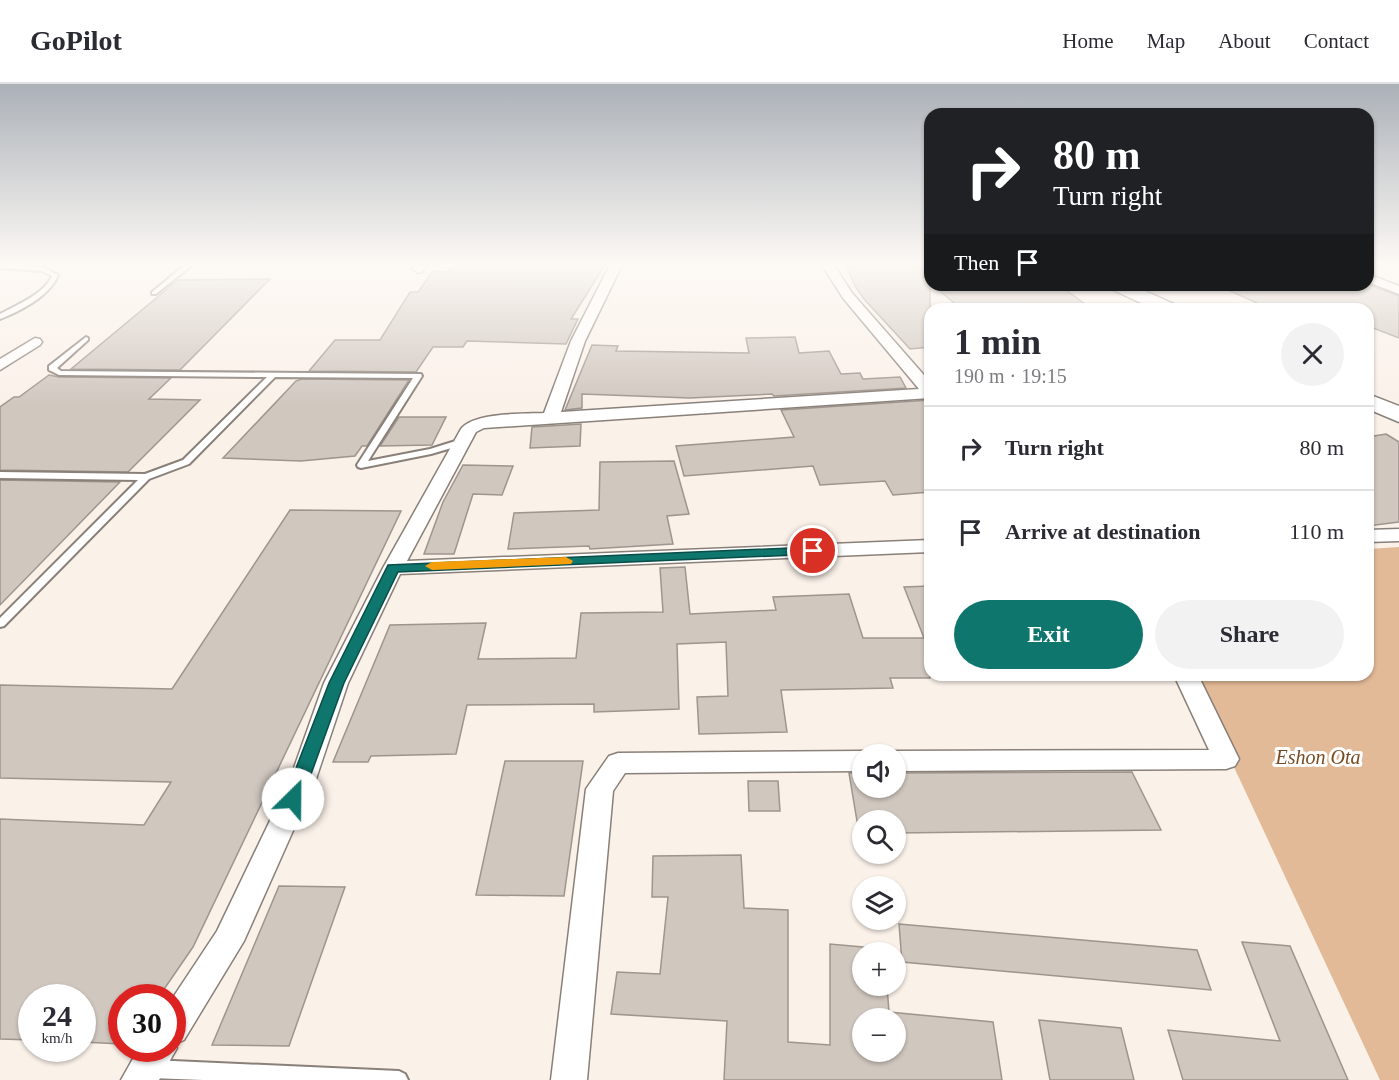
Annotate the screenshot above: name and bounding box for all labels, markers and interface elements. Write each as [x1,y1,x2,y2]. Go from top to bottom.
text: GoPilot [30,25,122,56]
text: Home [1062,29,1114,53]
text: Map [1147,29,1185,53]
text: About [1218,29,1271,53]
text: Contact [1304,29,1369,53]
icon: right [954,132,1032,210]
text: 80 m [1053,132,1141,178]
text: Turn right [1053,181,1162,211]
icon: arrive [1011,246,1044,279]
text: Then [954,250,999,275]
text: 1 min [954,322,1041,362]
button: close [1281,323,1344,386]
text: 190 m · 19:15 [954,365,1067,387]
icon: right [954,432,987,465]
text: Turn right [1005,435,1104,460]
text: 80 m [1299,435,1344,460]
icon: arrive [954,516,987,549]
text: Arrive at destination [1005,519,1201,544]
text: 110 m [1289,519,1344,544]
pin [787,525,838,576]
icon: arrive [796,534,829,567]
button: Exit [954,600,1143,669]
button: Share [1155,600,1344,669]
map controls [852,744,906,1062]
button: sound [852,744,906,798]
park label: Eshon Ota [1275,746,1361,768]
position arrow [261,767,325,831]
button: search [852,810,906,864]
button: layers [852,876,906,930]
button: + [852,942,906,996]
speed limit sign: 30 [108,984,186,1062]
text: 24 [42,999,72,1032]
button: − [852,1008,906,1062]
text: km/h [42,1030,72,1046]

